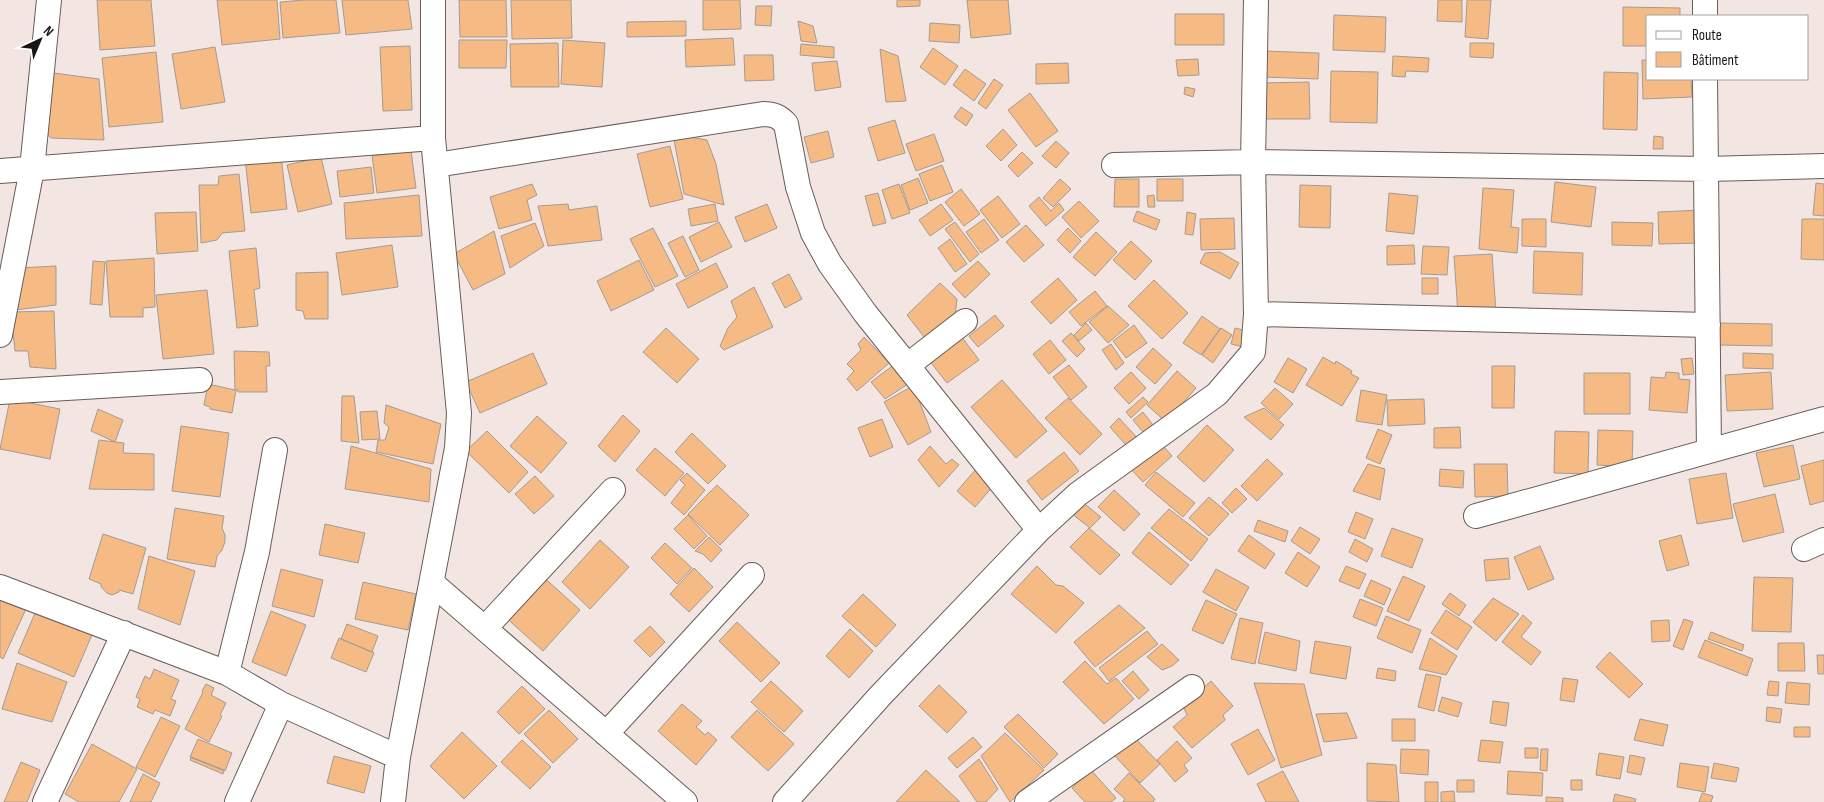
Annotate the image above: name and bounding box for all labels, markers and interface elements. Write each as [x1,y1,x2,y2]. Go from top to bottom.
north arrow [15,15,65,65]
legend [1646,15,1809,80]
text: N [40,22,57,40]
text: Route [1692,26,1722,45]
text: Bâtiment [1692,51,1739,70]

